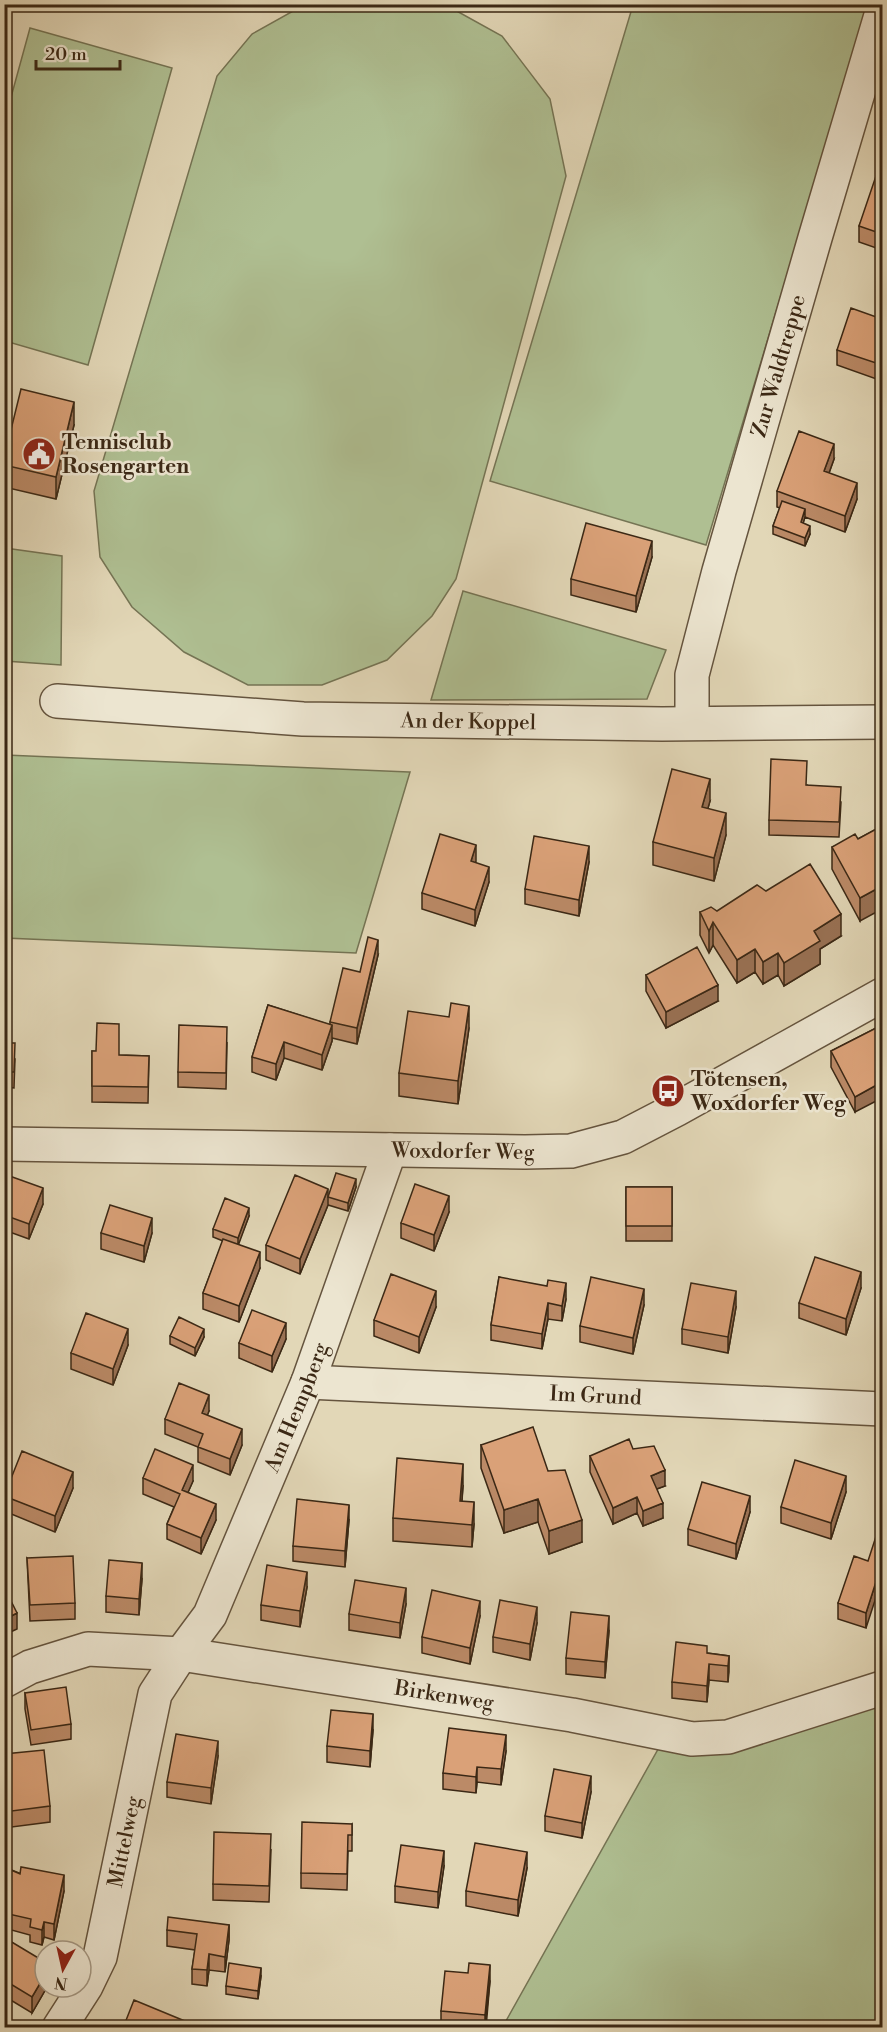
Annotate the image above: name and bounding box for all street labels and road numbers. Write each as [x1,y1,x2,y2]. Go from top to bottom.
street label: Zur Waldtreppe [746,292,812,441]
street label: An der Koppel [399,708,536,736]
street label: Woxdorfer Weg [390,1138,535,1166]
street label: Am Hempberg [259,1339,335,1477]
street label: Im Grund [549,1381,642,1412]
street label: Birkenweg [392,1675,496,1717]
street label: Mittelweg [103,1794,147,1890]

